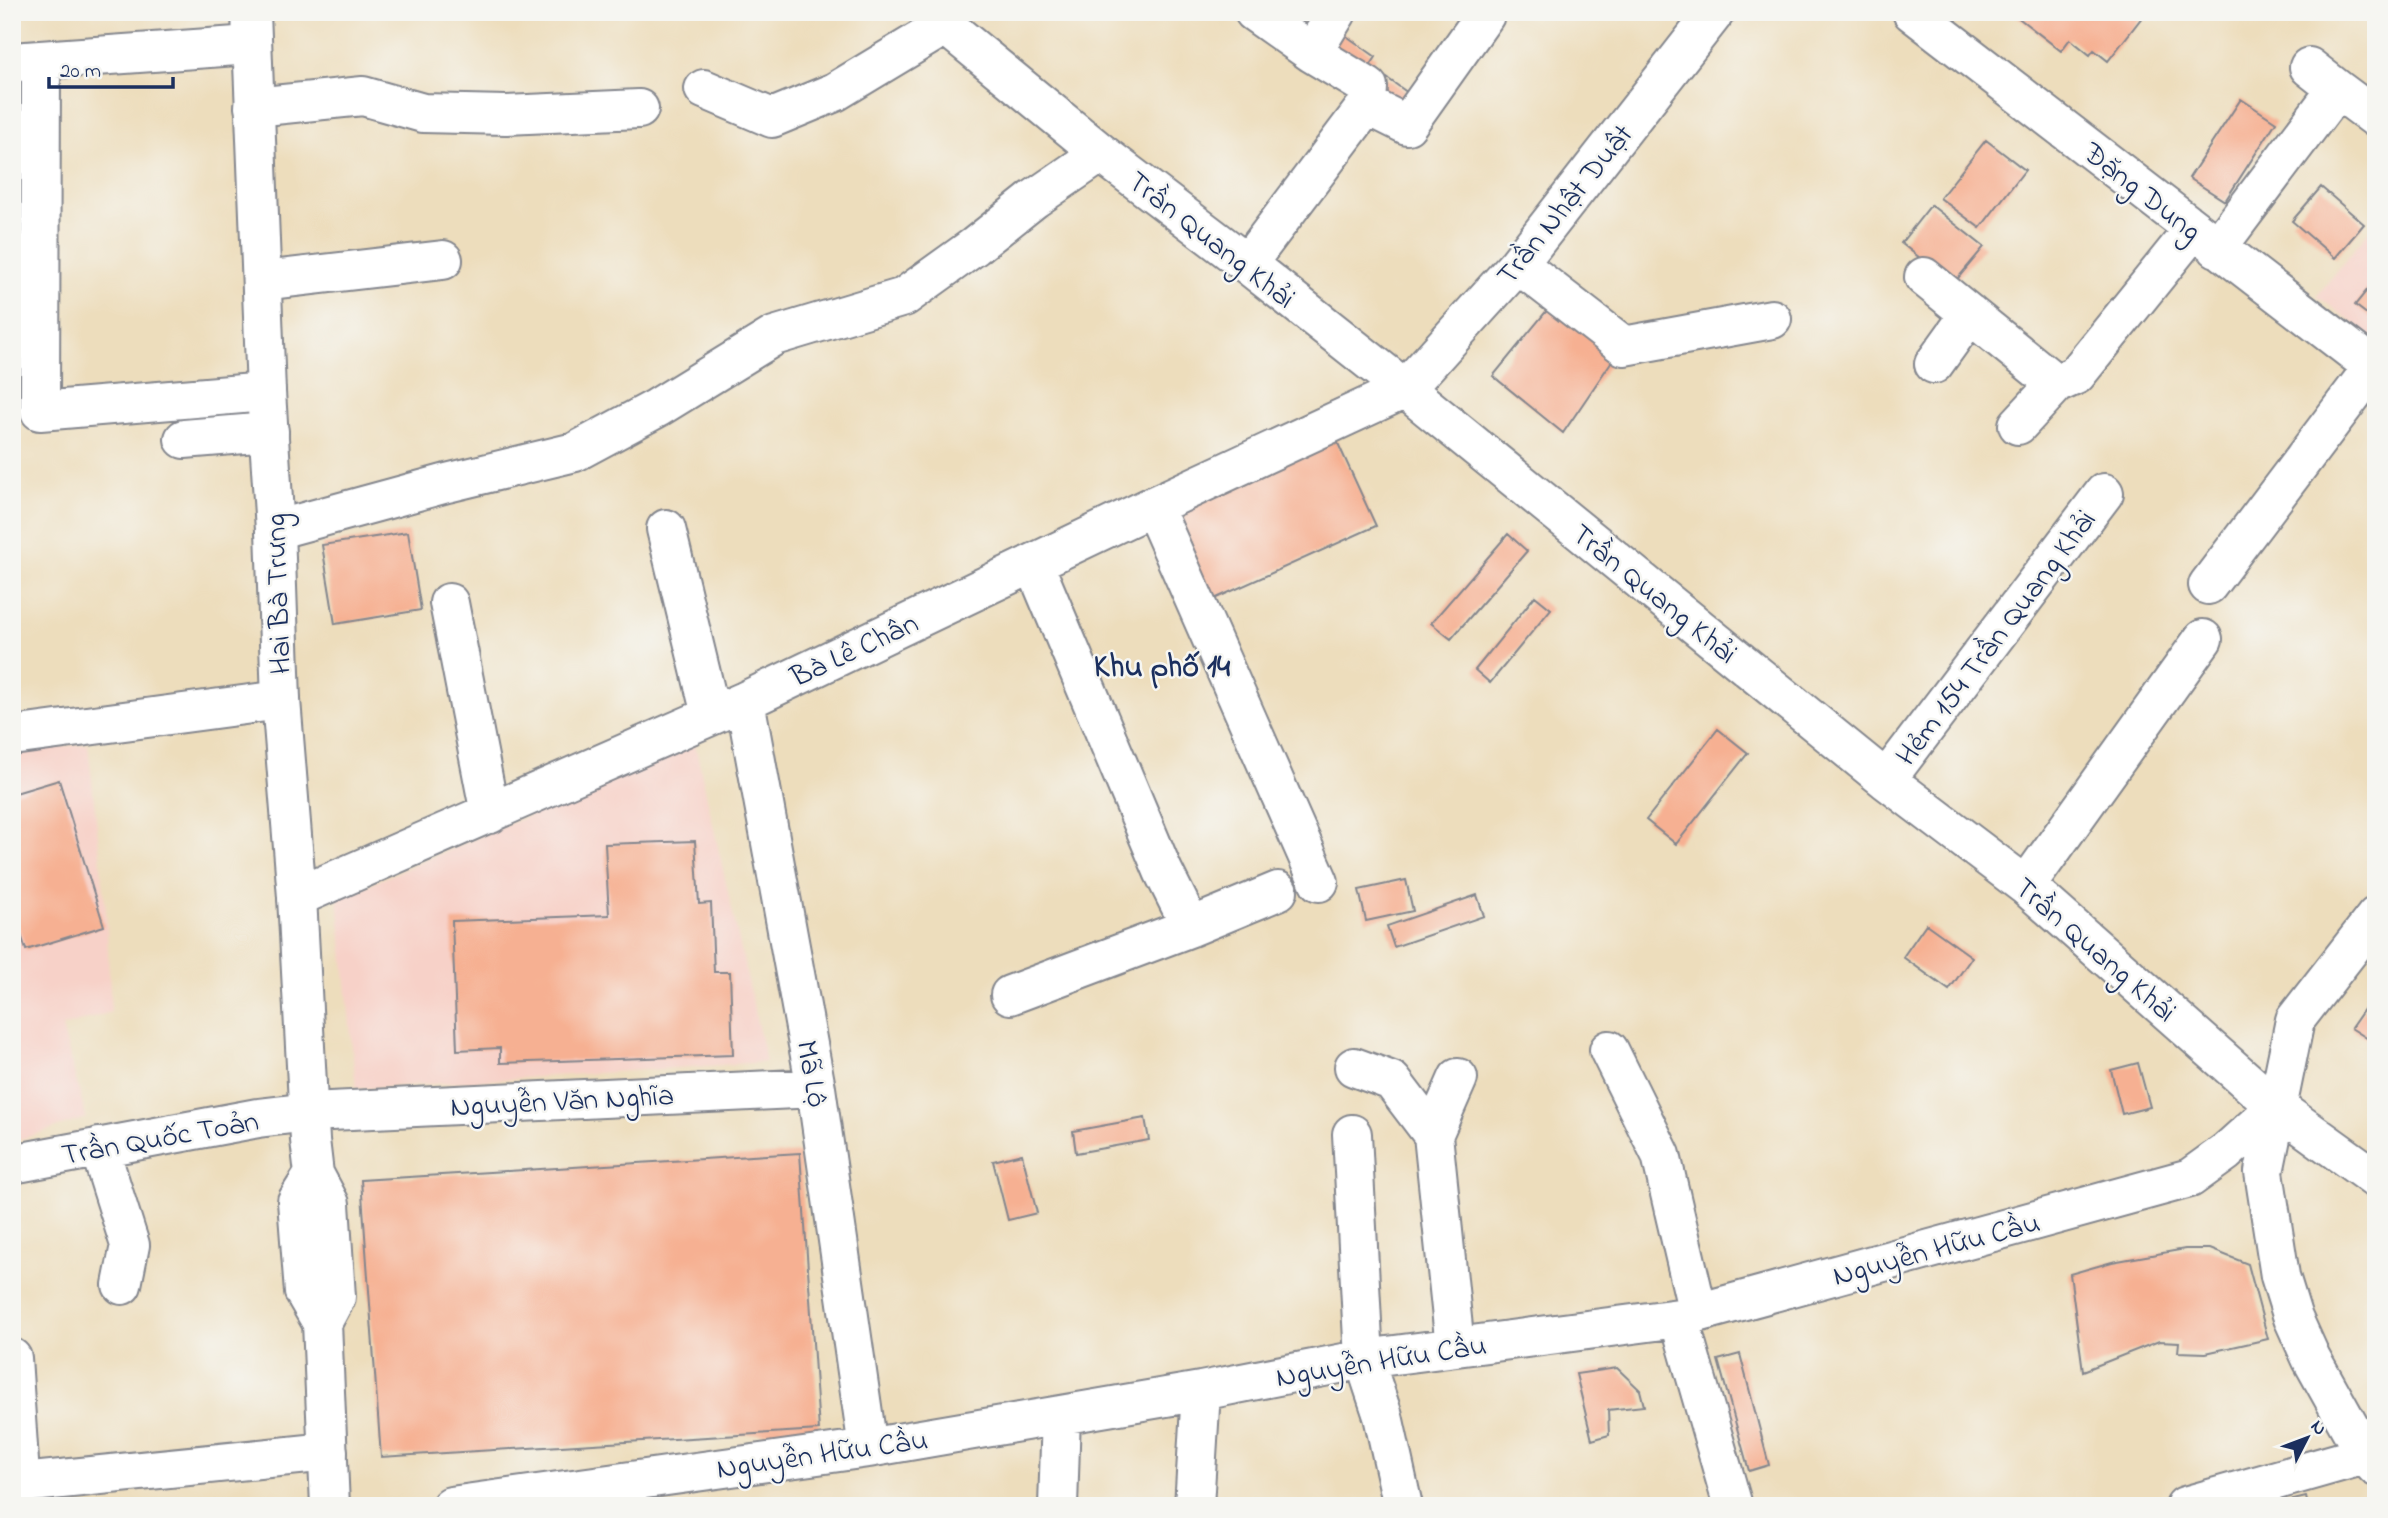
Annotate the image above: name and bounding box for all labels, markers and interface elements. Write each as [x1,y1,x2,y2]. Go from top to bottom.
scale bar [49,46,173,90]
text: 20 m [60,57,101,87]
street label: Trần Nhật Duật [1487,116,1645,296]
street label: Đặng Dung [2072,132,2210,254]
street label: Trần Quang Khải [1117,162,1304,321]
street label: Hẻm 154 Trần Quang Khải [1886,501,2109,776]
street label: Hai Bà Trưng [255,513,305,675]
street label: Trần Quang Khải [1560,514,1746,676]
street label: Bà Lê Chân [783,603,926,701]
district label: Khu phố 14 [1094,645,1231,692]
street label: Trần Quang Khải [2003,868,2185,1034]
street label: Mã Lộ [783,1037,838,1111]
street label: Nguyễn Văn Nghĩa [449,1075,675,1131]
street label: Trần Quốc Toản [59,1101,262,1179]
street label: Nguyễn Hữu Cầu [1828,1202,2045,1300]
street label: Nguyễn Hữu Cầu [1273,1325,1490,1401]
north arrow [2272,1402,2342,1472]
text: N [2303,1414,2332,1442]
street label: Nguyễn Hữu Cầu [714,1419,931,1493]

